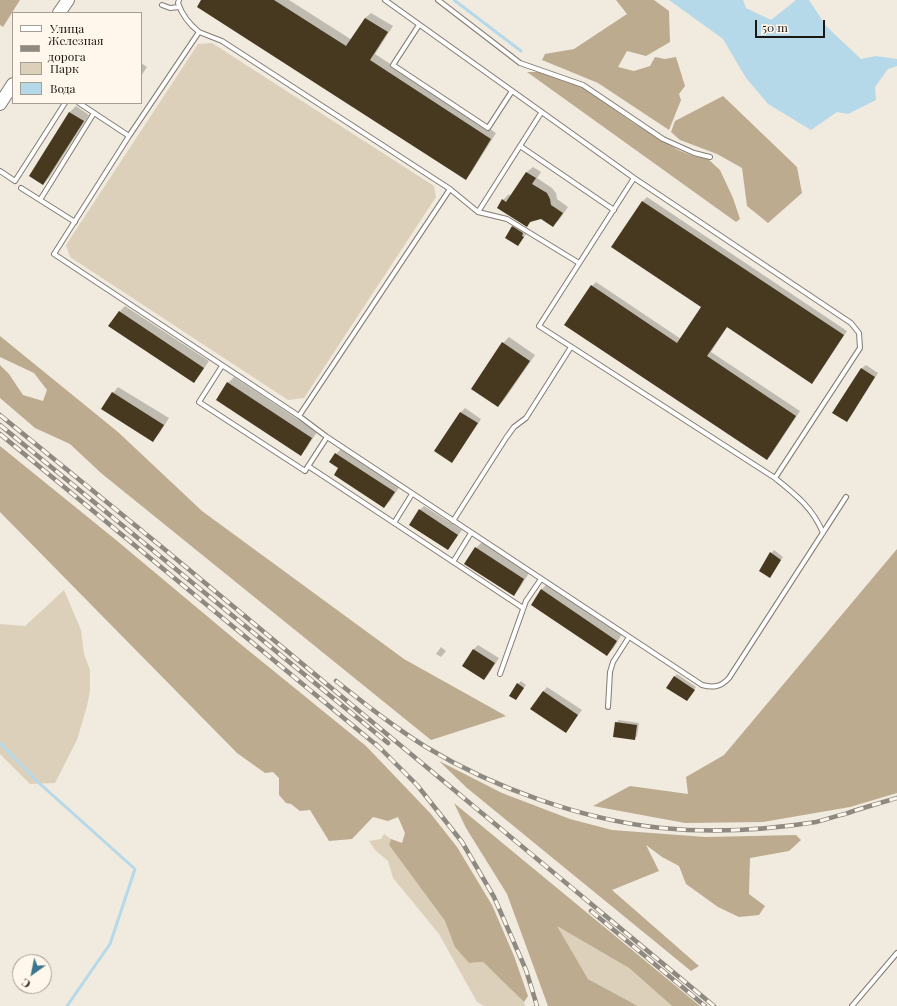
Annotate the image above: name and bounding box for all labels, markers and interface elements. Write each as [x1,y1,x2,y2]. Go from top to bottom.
legend [12,12,142,104]
scale bar [757,12,827,38]
text: 50 m [762,19,788,35]
text: Улица [50,20,84,36]
text: Железная дорога [48,32,103,64]
text: Парк [50,60,79,76]
text: Вода [50,80,76,96]
north arrow [12,954,52,994]
text: С [18,975,33,992]

